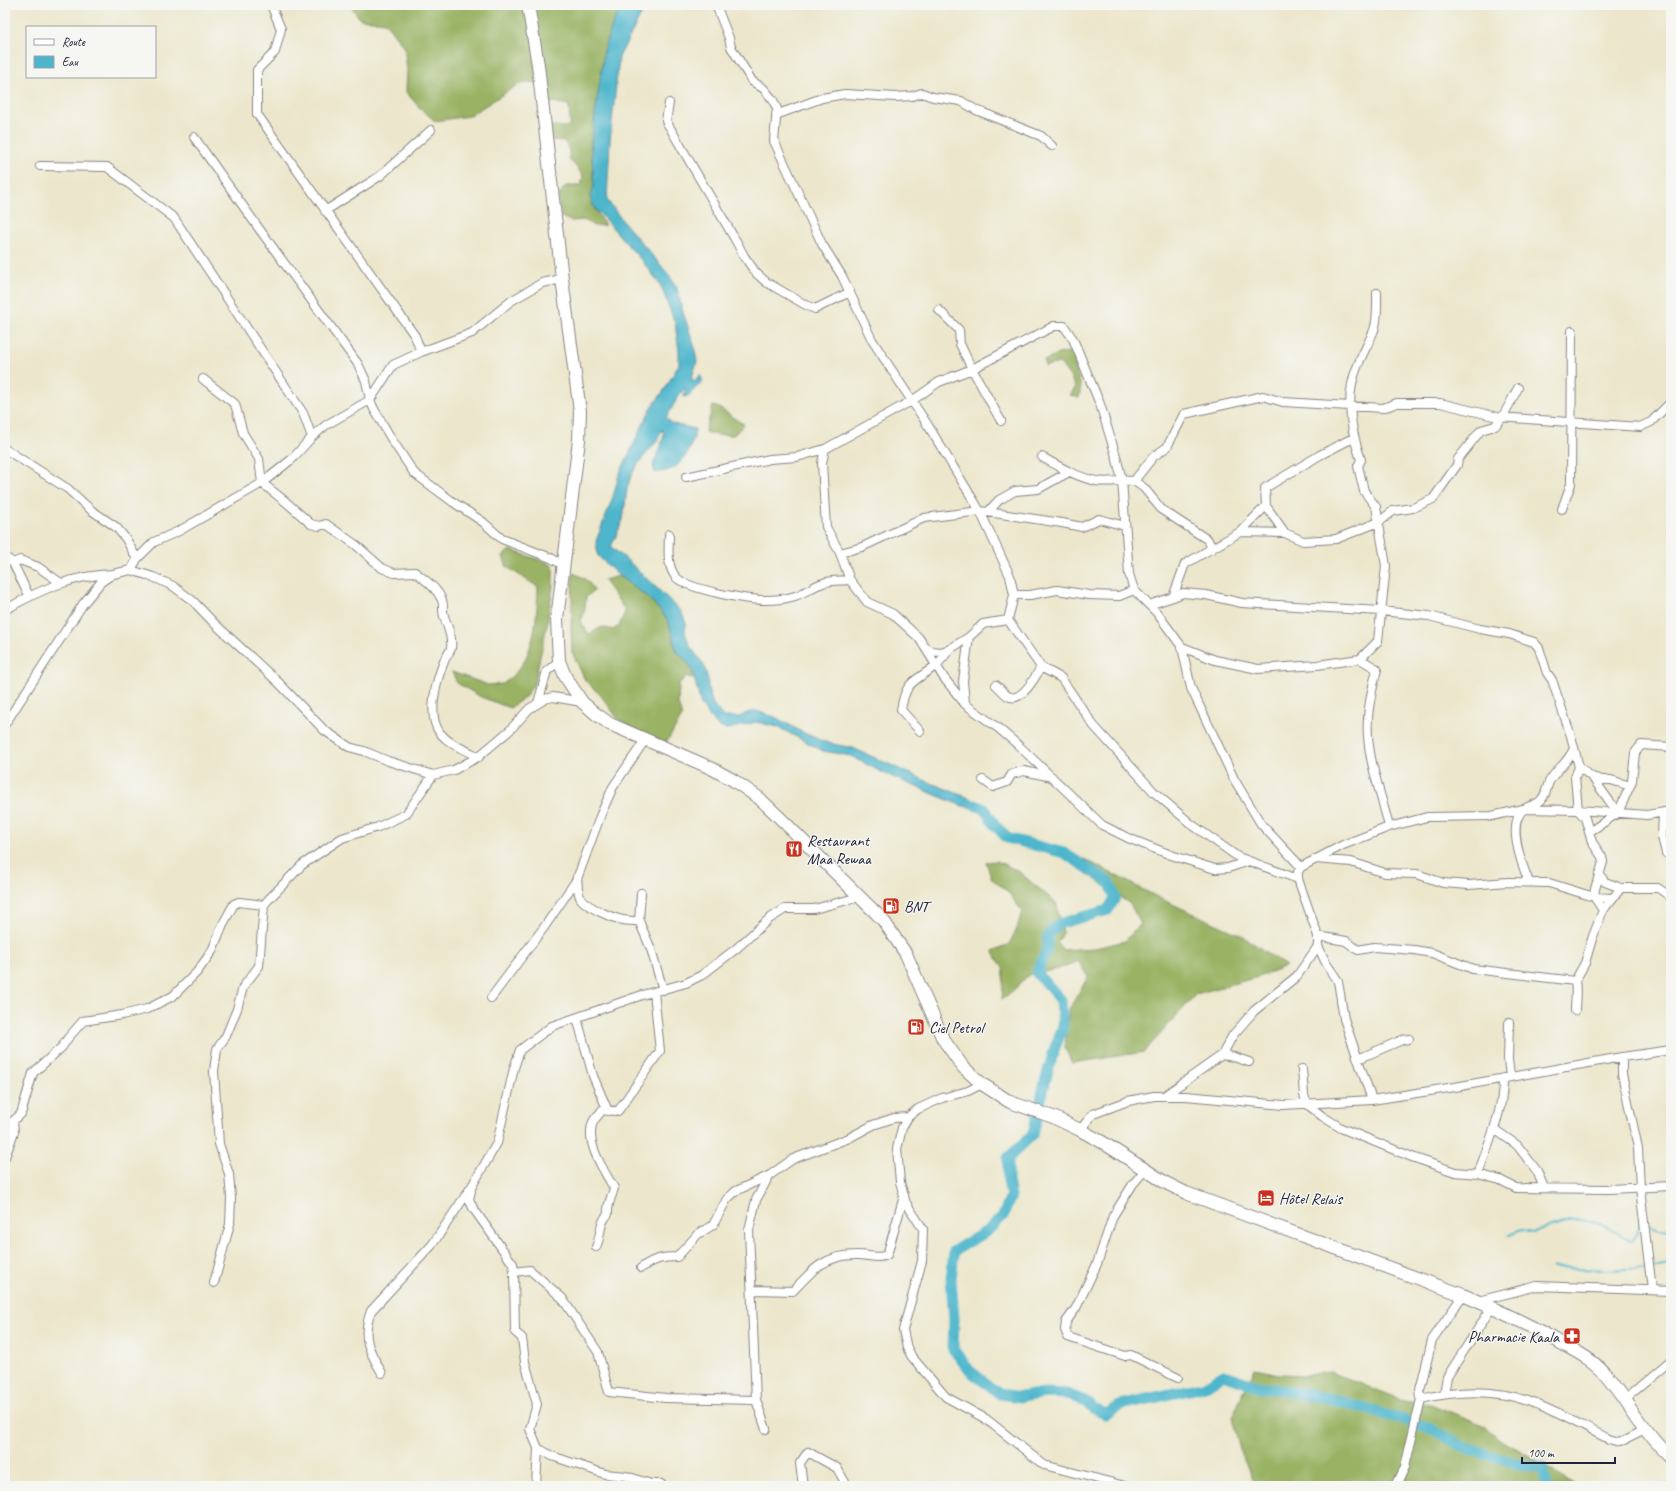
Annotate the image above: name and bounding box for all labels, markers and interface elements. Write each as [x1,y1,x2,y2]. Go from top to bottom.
legend [26,26,156,78]
text: Route [62,34,86,50]
text: Eau [62,54,80,70]
place label: Restaurant Maa Rewaa [807,831,872,869]
restaurant icon: Restaurant Maa Rewaa [784,839,804,859]
fuel station icon: BNT [881,896,901,916]
place label: BNT [904,897,933,917]
fuel station icon: Ciel Petrol [906,1017,926,1037]
place label: Ciel Petrol [929,1018,986,1038]
hotel icon: Hôtel Relais [1256,1188,1276,1208]
place label: Hôtel Relais [1279,1189,1344,1209]
pharmacy icon: Pharmacie Kaala [1562,1326,1582,1346]
place label: Pharmacie Kaala [1468,1327,1560,1347]
scale bar [1522,1439,1615,1465]
text: 100 m [1528,1445,1555,1461]

